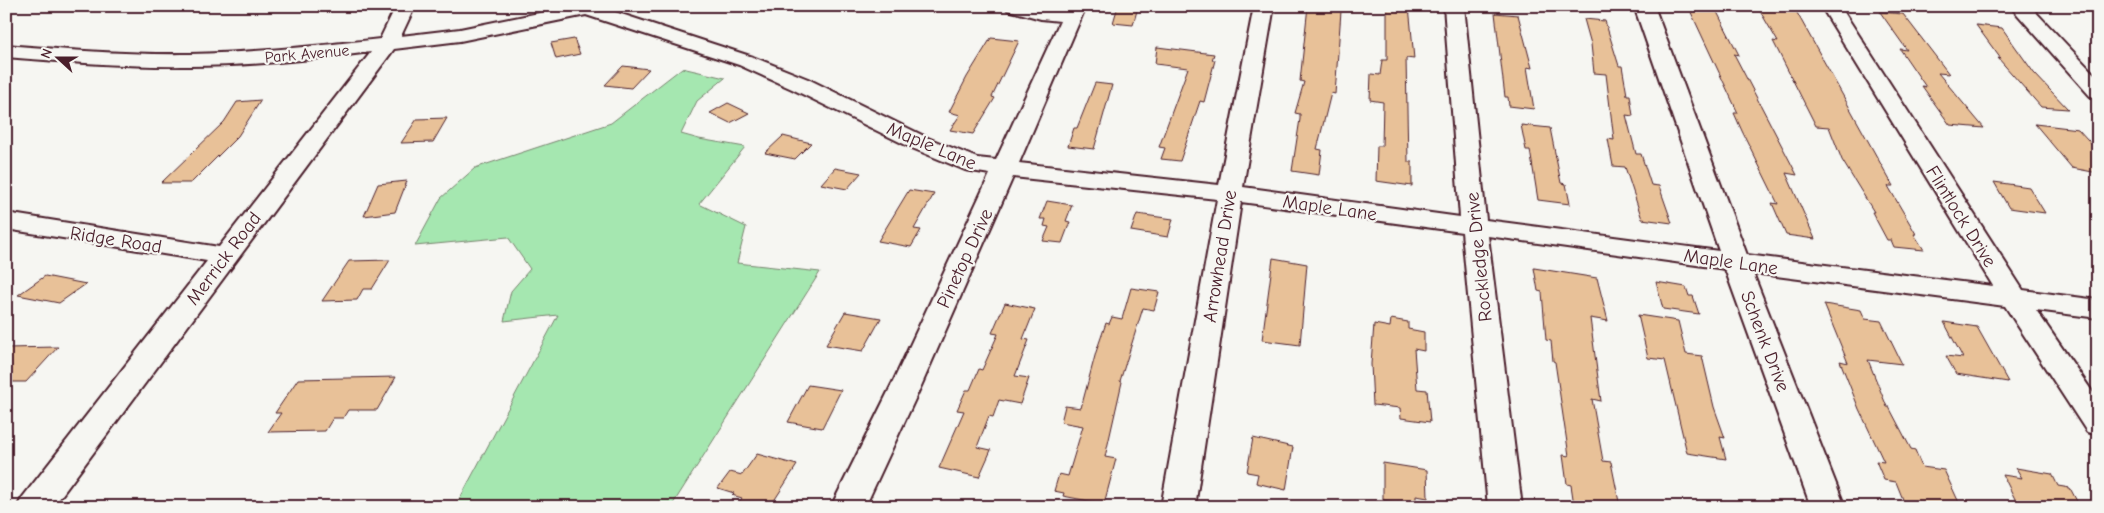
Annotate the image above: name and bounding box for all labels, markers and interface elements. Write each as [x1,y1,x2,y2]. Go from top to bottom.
north arrow [32,32,82,82]
street label: Park Avenue [264,41,350,67]
text: N [37,46,56,61]
street label: Maple Lane [884,117,980,175]
street label: Flintlock Drive [1921,162,2001,271]
street label: Arrowhead Drive [1199,188,1241,324]
street label: Maple Lane [1281,190,1378,225]
street label: Rockledge Drive [1461,191,1497,323]
street label: Pinetop Drive [932,205,998,312]
street label: Merrick Road [182,208,266,309]
street label: Ridge Road [68,222,163,258]
street label: Maple Lane [1682,244,1779,279]
street label: Schenk Drive [1736,288,1794,395]

